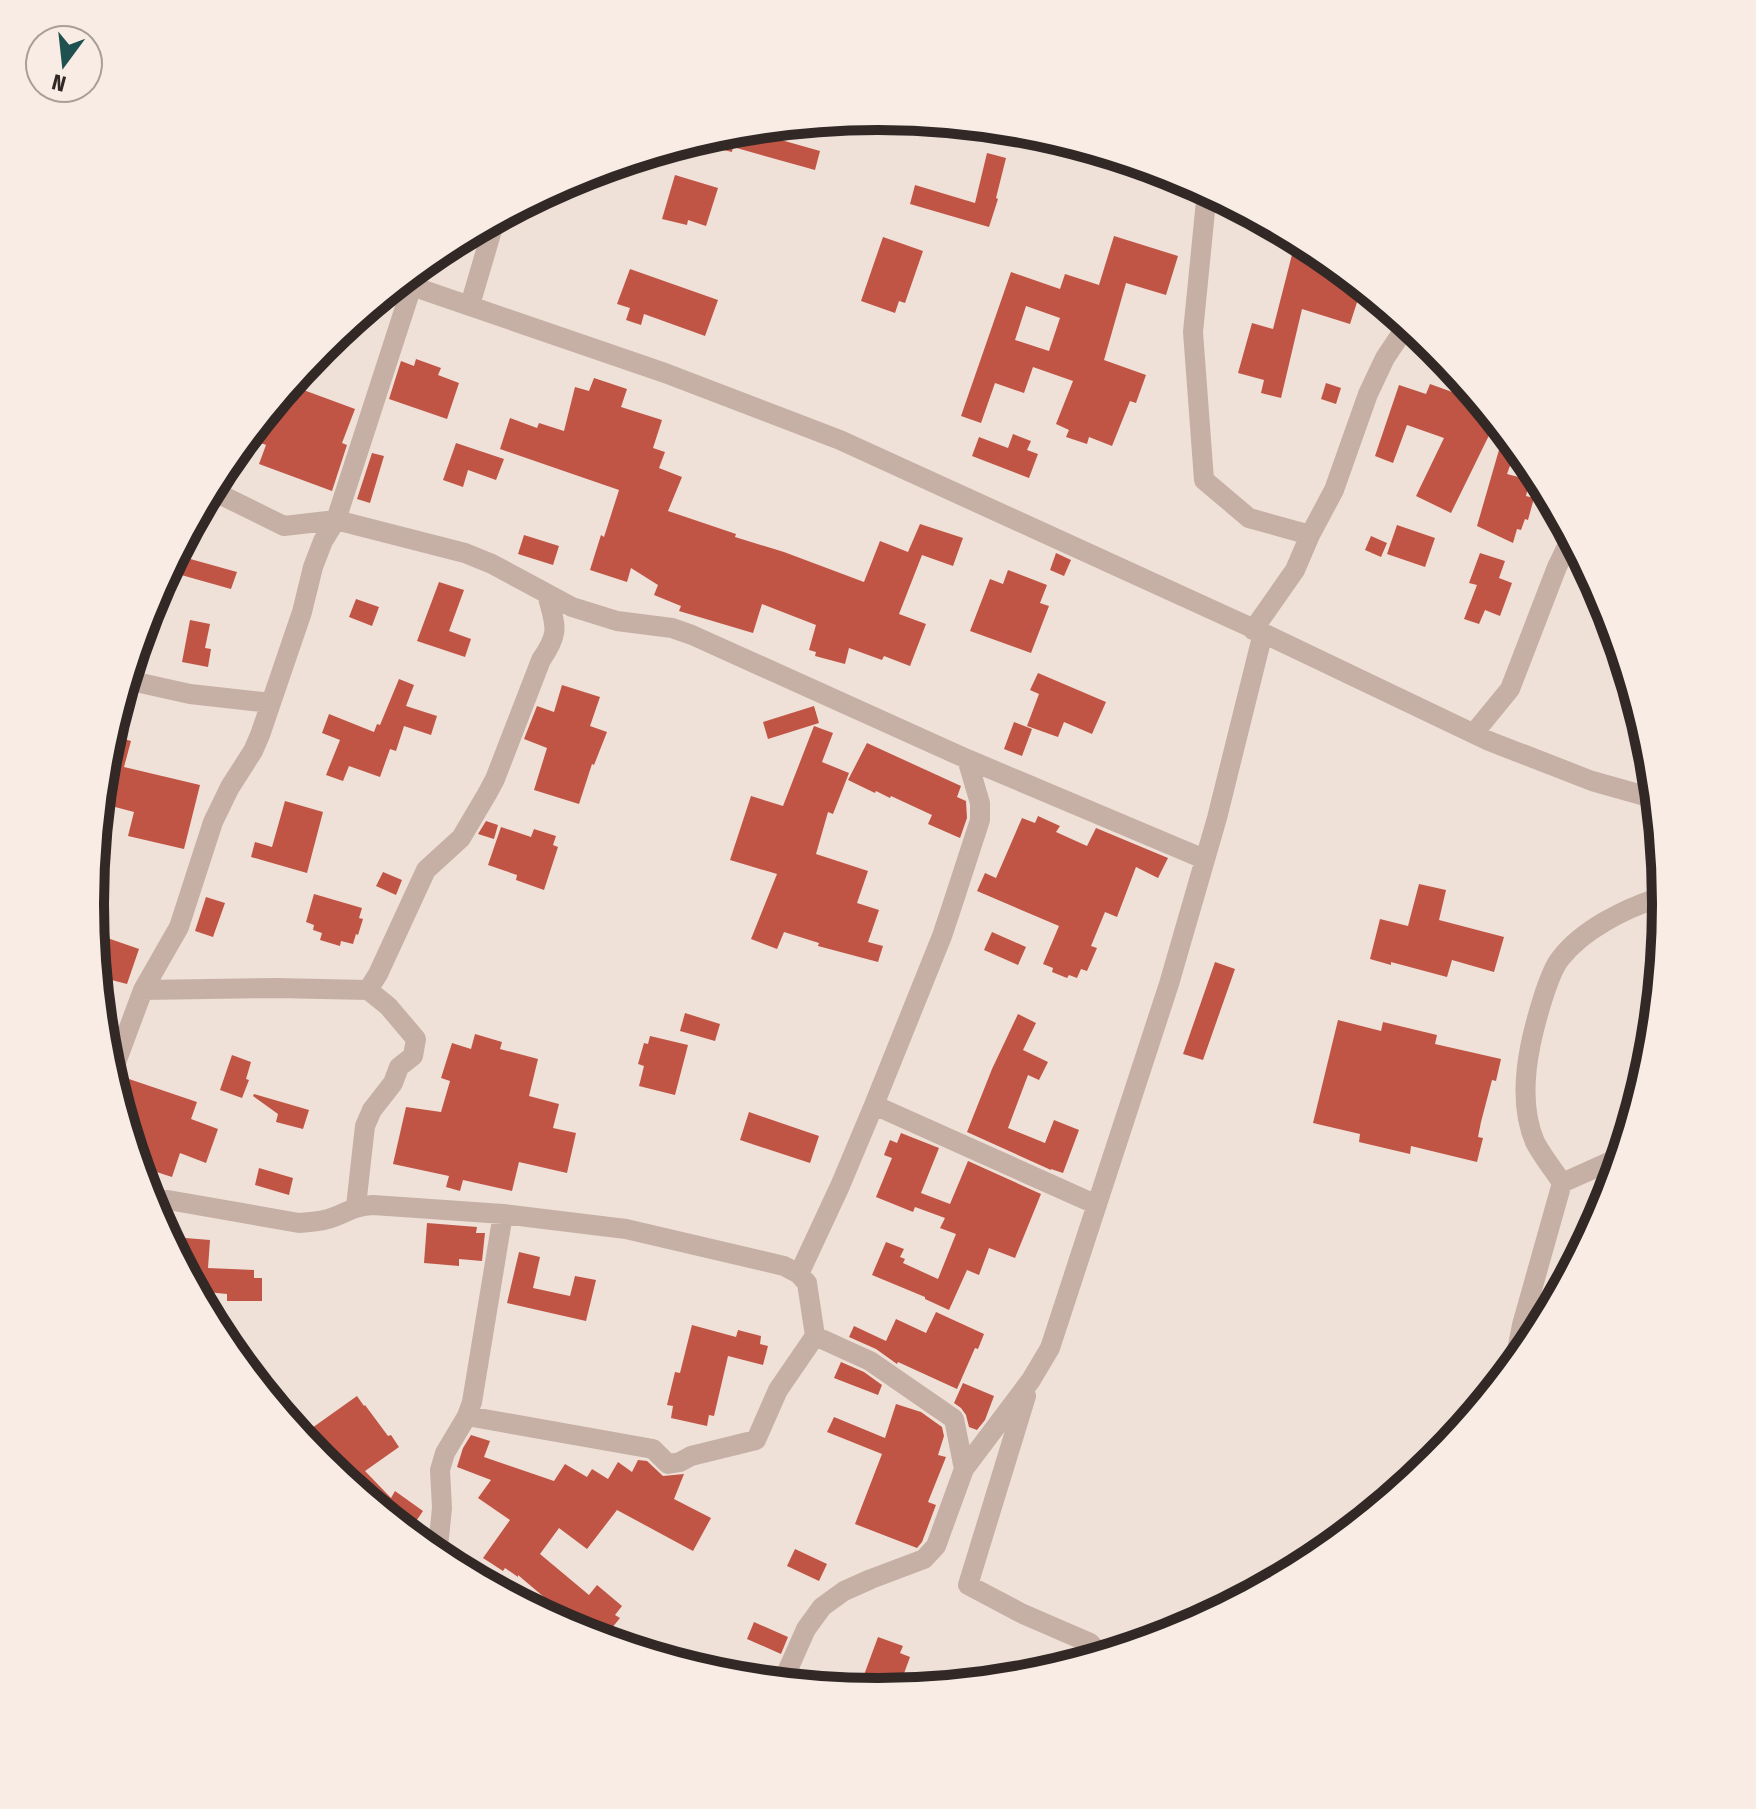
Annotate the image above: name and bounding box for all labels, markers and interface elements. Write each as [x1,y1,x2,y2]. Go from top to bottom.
north arrow [24,24,104,104]
text: N [49,68,69,98]

